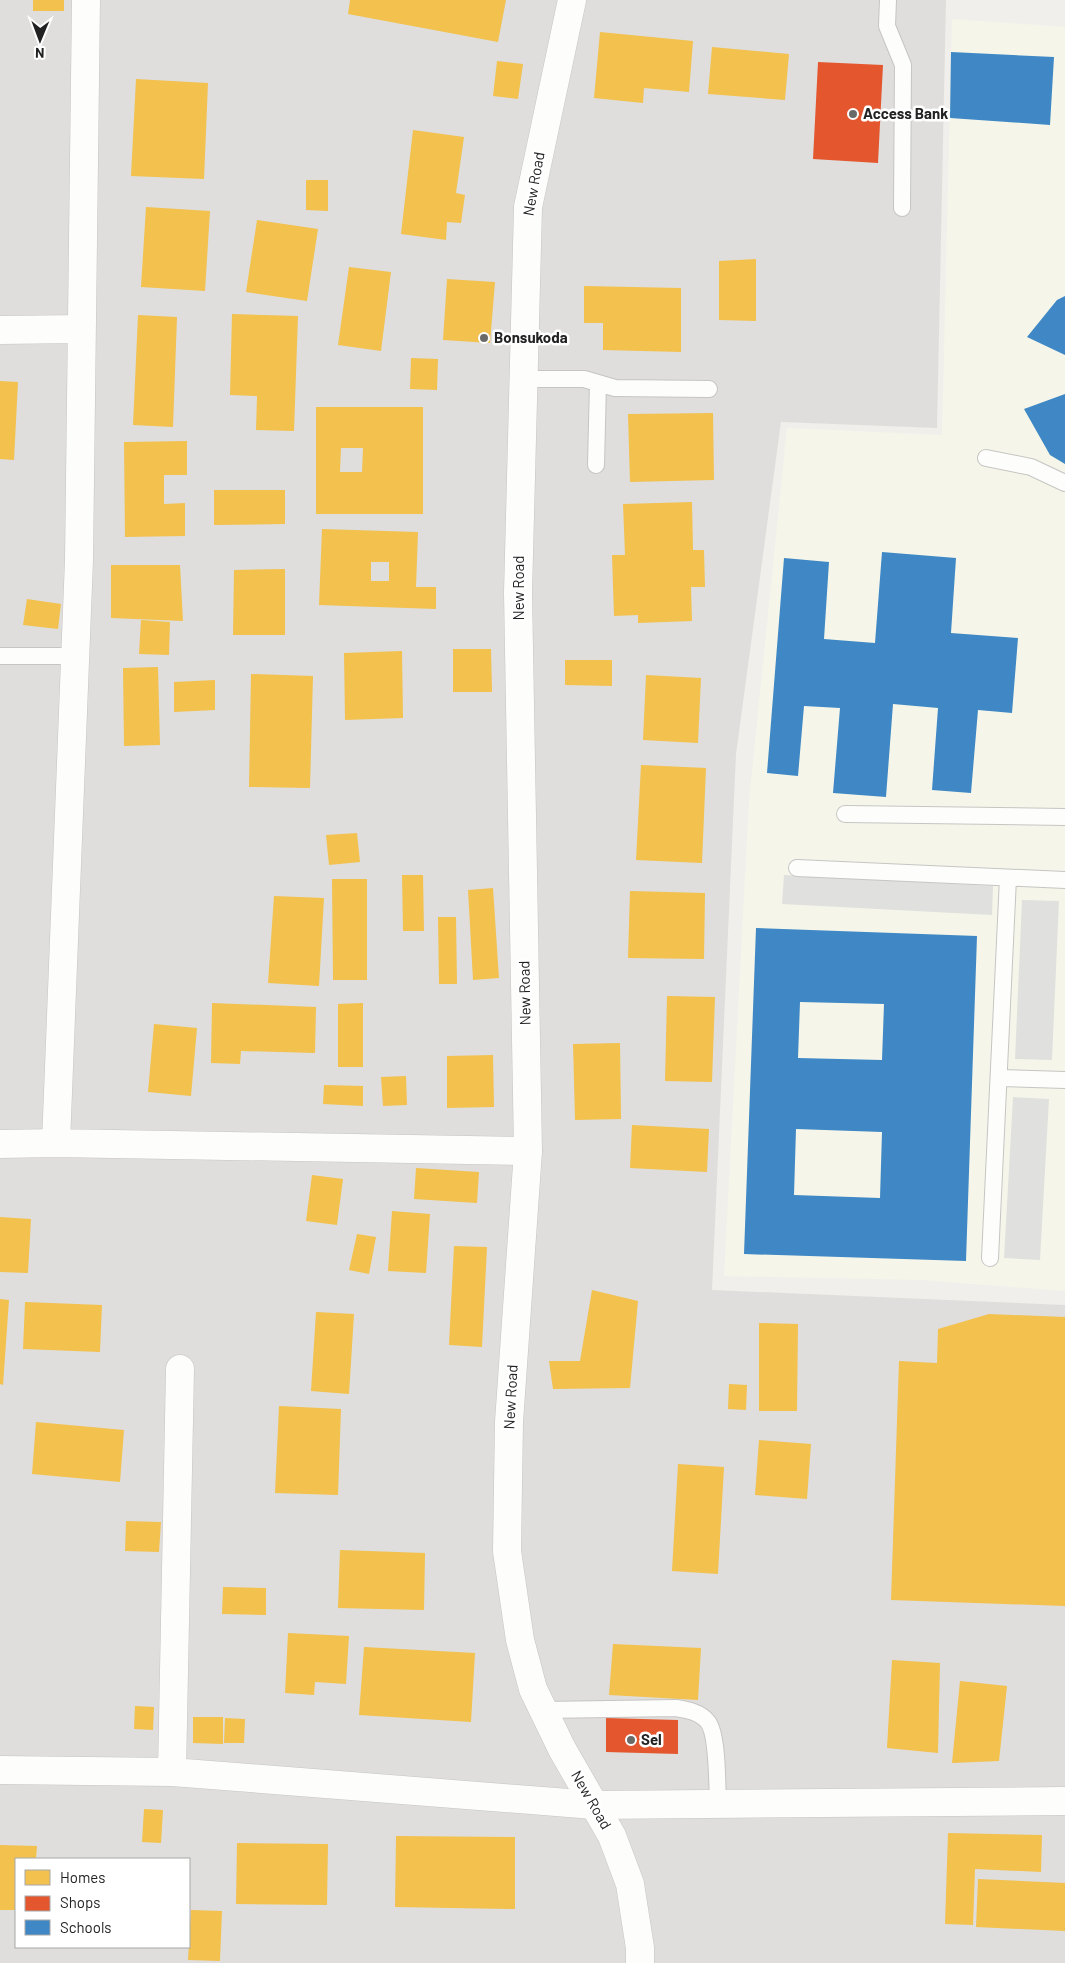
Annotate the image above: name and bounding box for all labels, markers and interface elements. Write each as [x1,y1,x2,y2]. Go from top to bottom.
north arrow [15,15,65,65]
text: N [35,45,45,62]
place label: Access Bank [863,104,948,122]
marker: Access Bank [847,108,859,120]
street label: New Road [519,150,548,217]
place label: Bonsukoda [494,328,568,346]
marker: Bonsukoda [478,332,490,344]
street label: New Road [509,556,527,620]
street label: New Road [514,960,534,1026]
street label: New Road [499,1364,521,1430]
place label: Sel [641,1730,662,1748]
marker: Sel [625,1734,637,1746]
street label: New Road [568,1767,616,1832]
legend [15,1858,190,1948]
text: Homes [60,1868,105,1886]
text: Shops [60,1893,100,1911]
text: Schools [60,1918,112,1936]

